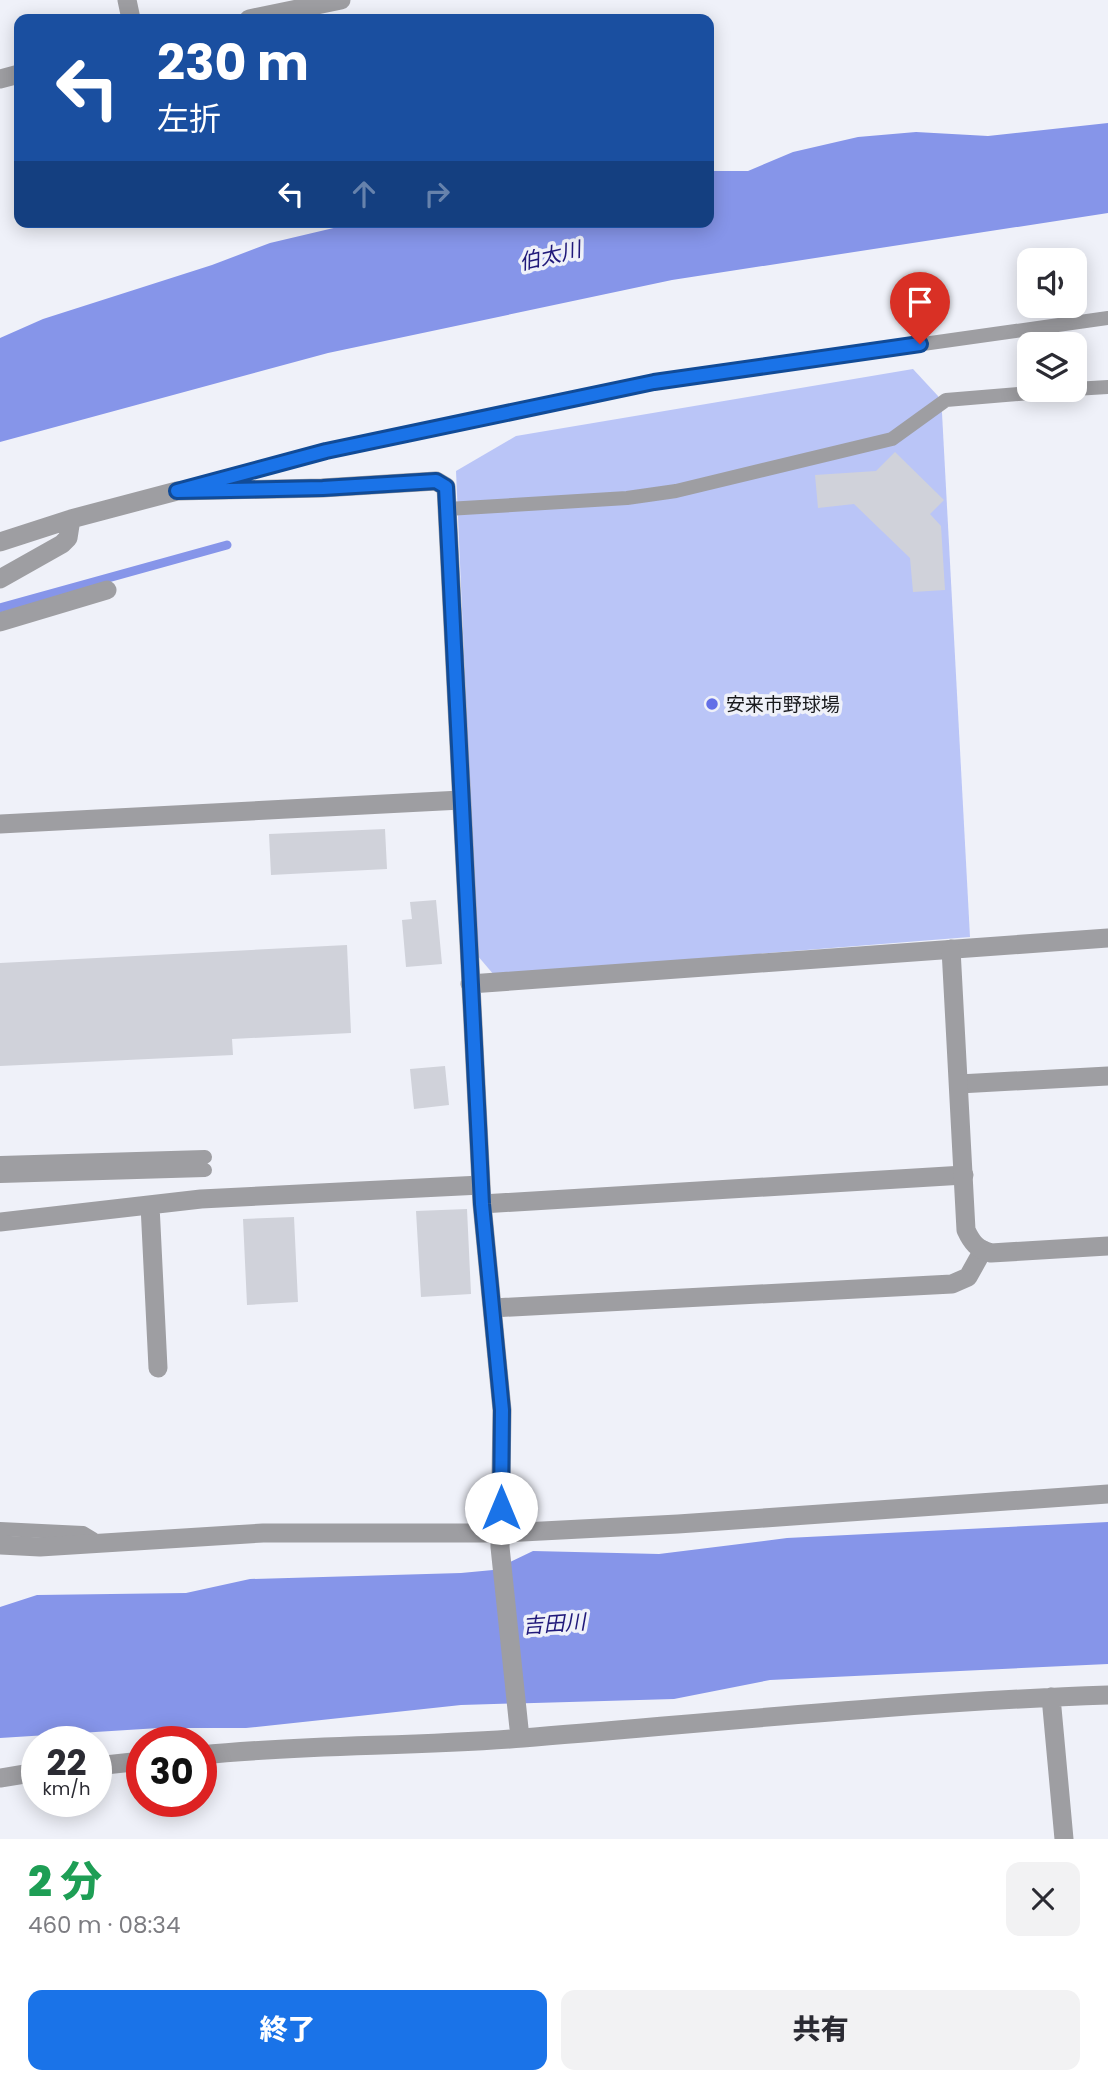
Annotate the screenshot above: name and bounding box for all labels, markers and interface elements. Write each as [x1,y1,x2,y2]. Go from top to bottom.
text: 230 m [157,29,309,97]
icon: left [42,42,133,133]
text: 左折 [157,96,221,141]
icon: left [272,175,310,213]
icon: ahead [345,175,383,213]
icon: right [418,175,456,213]
water label: 伯太川 [516,234,586,277]
map controls [1017,248,1087,402]
button: sound [1017,248,1087,318]
pin [890,272,950,344]
icon: arrive [901,283,939,321]
button: layers [1017,332,1087,402]
place label: 安来市野球場 [726,691,840,718]
marker: 安来市野球場 [704,696,720,712]
position arrow [464,1471,538,1545]
water label: 吉田川 [522,1607,588,1640]
speed limit sign: 30 [126,1726,217,1817]
text: 22 [47,1738,86,1787]
text: km/h [43,1776,90,1801]
text: 2 分 [28,1852,102,1911]
button: close [1006,1862,1080,1936]
text: 460 m · 08:34 [28,1909,180,1941]
button: 終了 [28,1990,547,2070]
button: 共有 [561,1990,1080,2070]

